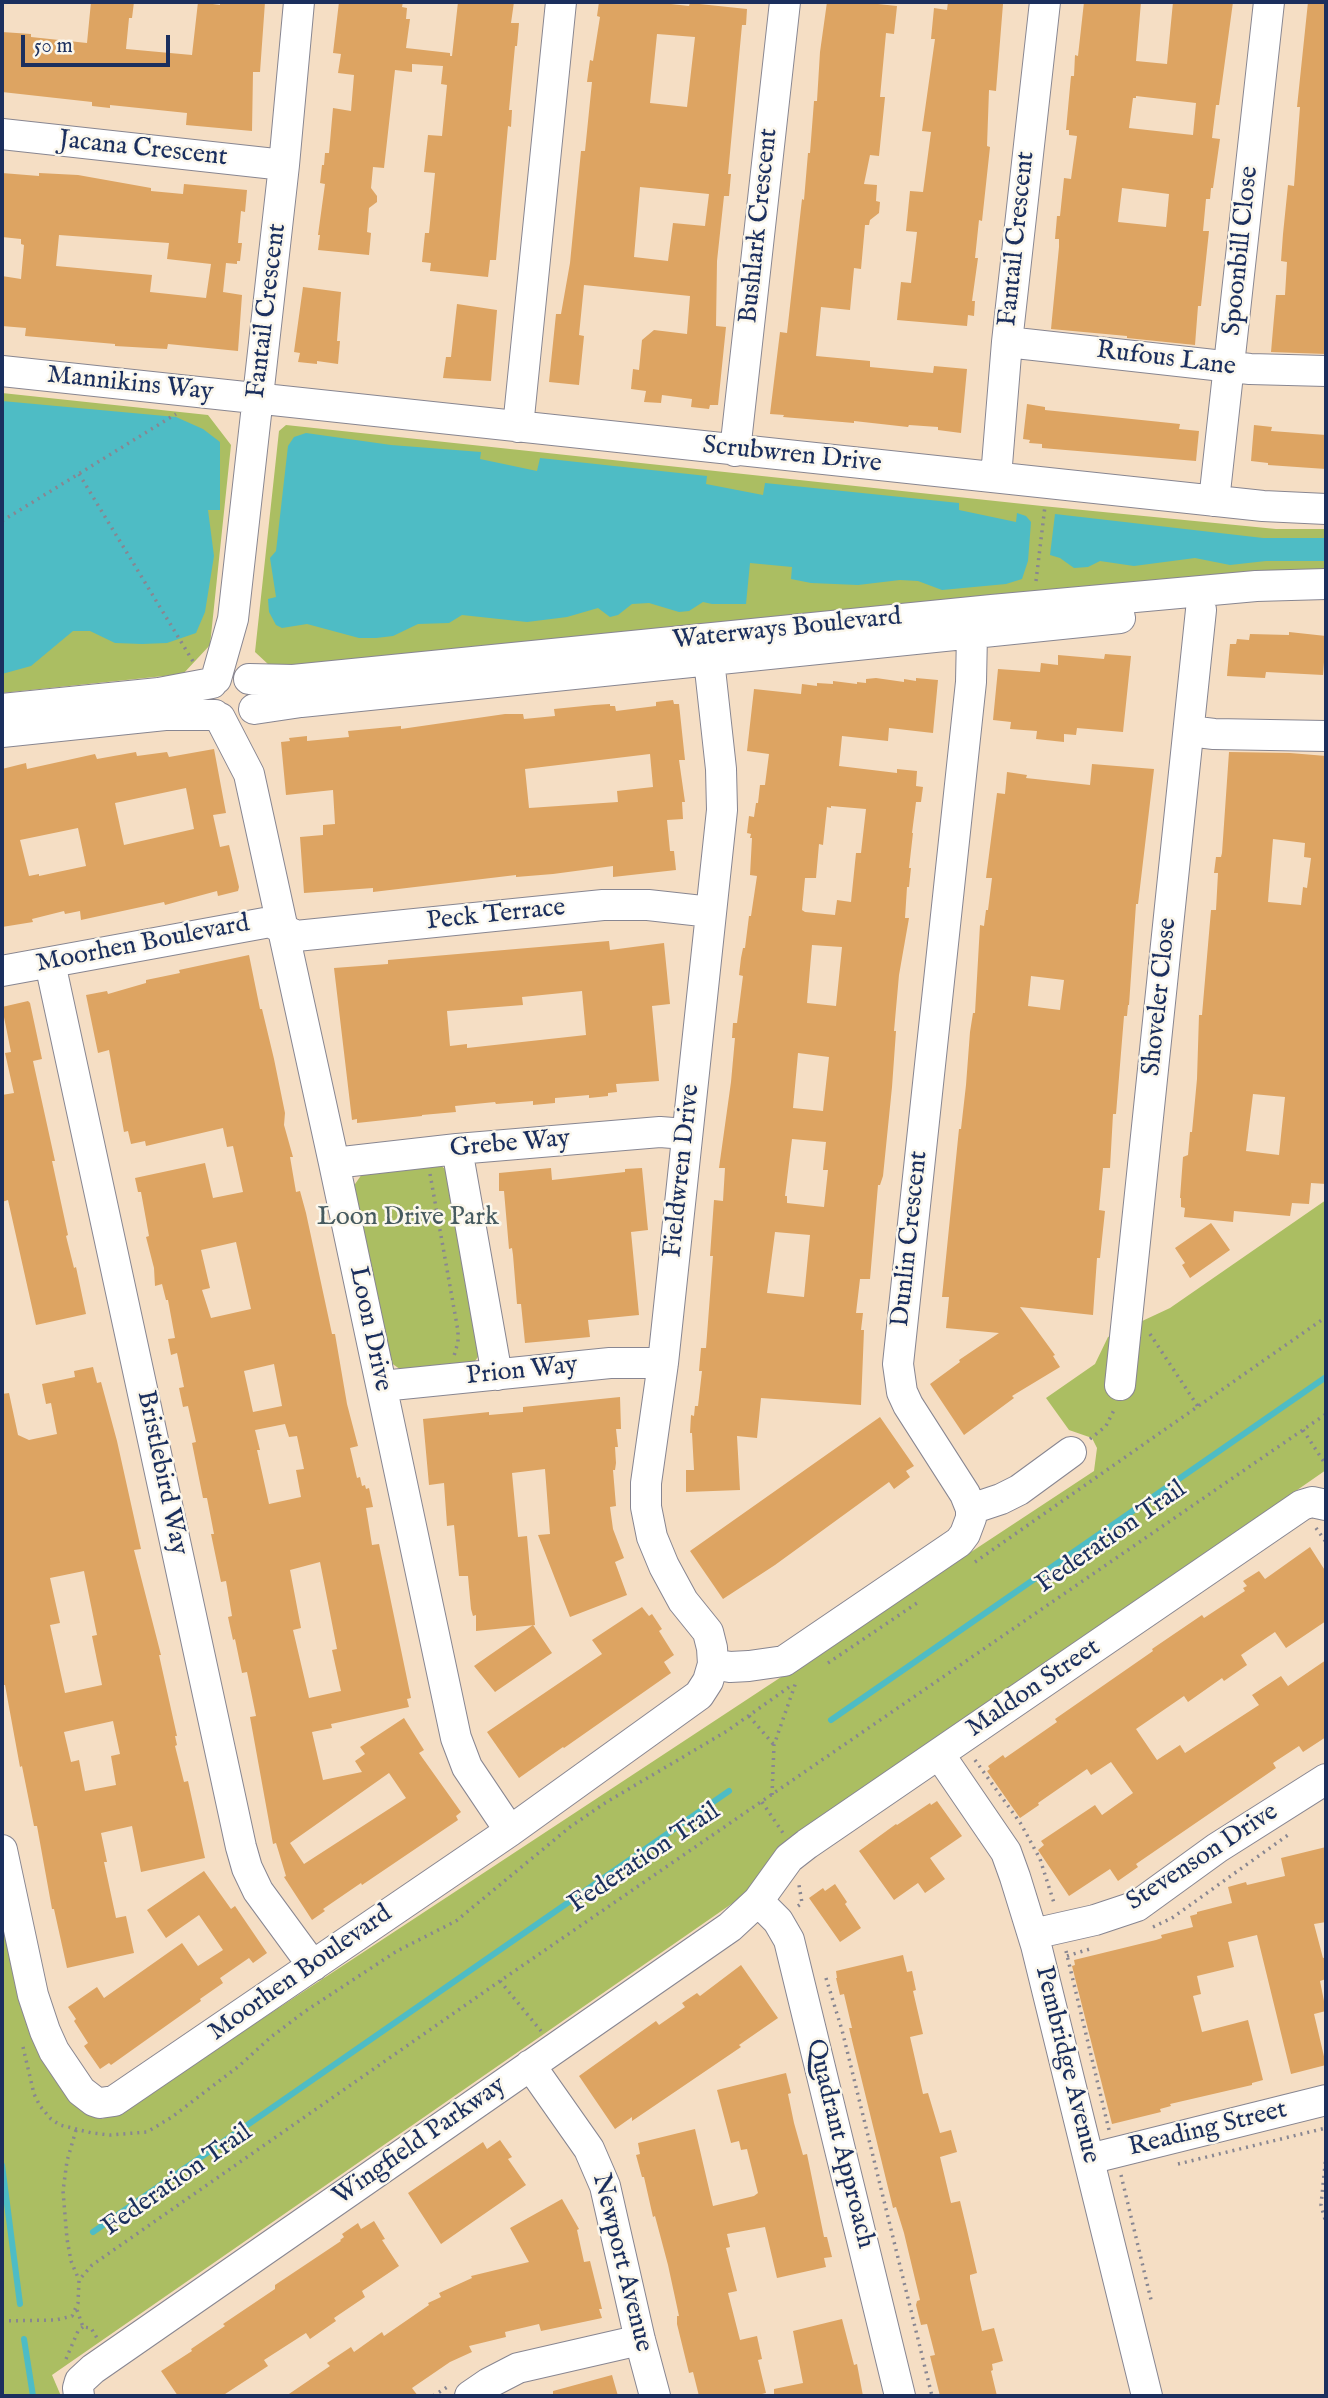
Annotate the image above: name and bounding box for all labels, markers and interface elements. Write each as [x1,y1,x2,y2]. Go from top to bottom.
scale bar [24,21,173,65]
text: 50 m [34,33,73,60]
street label: Jacana Crescent [57,126,229,174]
street label: Bushlark Crescent [734,127,786,325]
street label: Fantail Crescent [993,150,1043,328]
street label: Spoonbill Close [1218,165,1266,337]
street label: Fantail Crescent [242,222,294,400]
street label: Rufous Lane [1095,336,1237,384]
street label: Mannikins Way [45,361,215,409]
street label: Scrubwren Drive [701,431,883,481]
street label: Waterways Boulevard [671,602,903,658]
street label: Peck Terrace [425,893,567,939]
street label: Moorhen Boulevard [34,909,252,981]
street label: Shoveler Close [1137,916,1185,1078]
street label: Fieldwren Drive [658,1083,708,1259]
street label: Grebe Way [449,1124,571,1166]
street label: Dunlin Crescent [886,1150,936,1328]
park label: Loon Drive Park [317,1203,499,1235]
street label: Loon Drive [341,1264,397,1394]
street label: Prion Way [465,1351,579,1393]
street label: Bristlebird Way [128,1388,194,1558]
street label: Federation Trail [1031,1475,1193,1601]
street label: Maldon Street [961,1633,1107,1745]
street label: Federation Trail [563,1797,727,1921]
street label: Stevenson Drive [1121,1797,1285,1919]
street label: Moorhen Boulevard [203,1899,399,2049]
street label: Pembridge Avenue [1026,1963,1106,2167]
street label: Quadrant Approach [798,2036,880,2252]
street label: Wingfield Parkway [328,2071,512,2213]
street label: Reading Street [1126,2095,1290,2165]
street label: Federation Trail [97,2118,259,2244]
street label: Newport Avenue [584,2171,658,2355]

